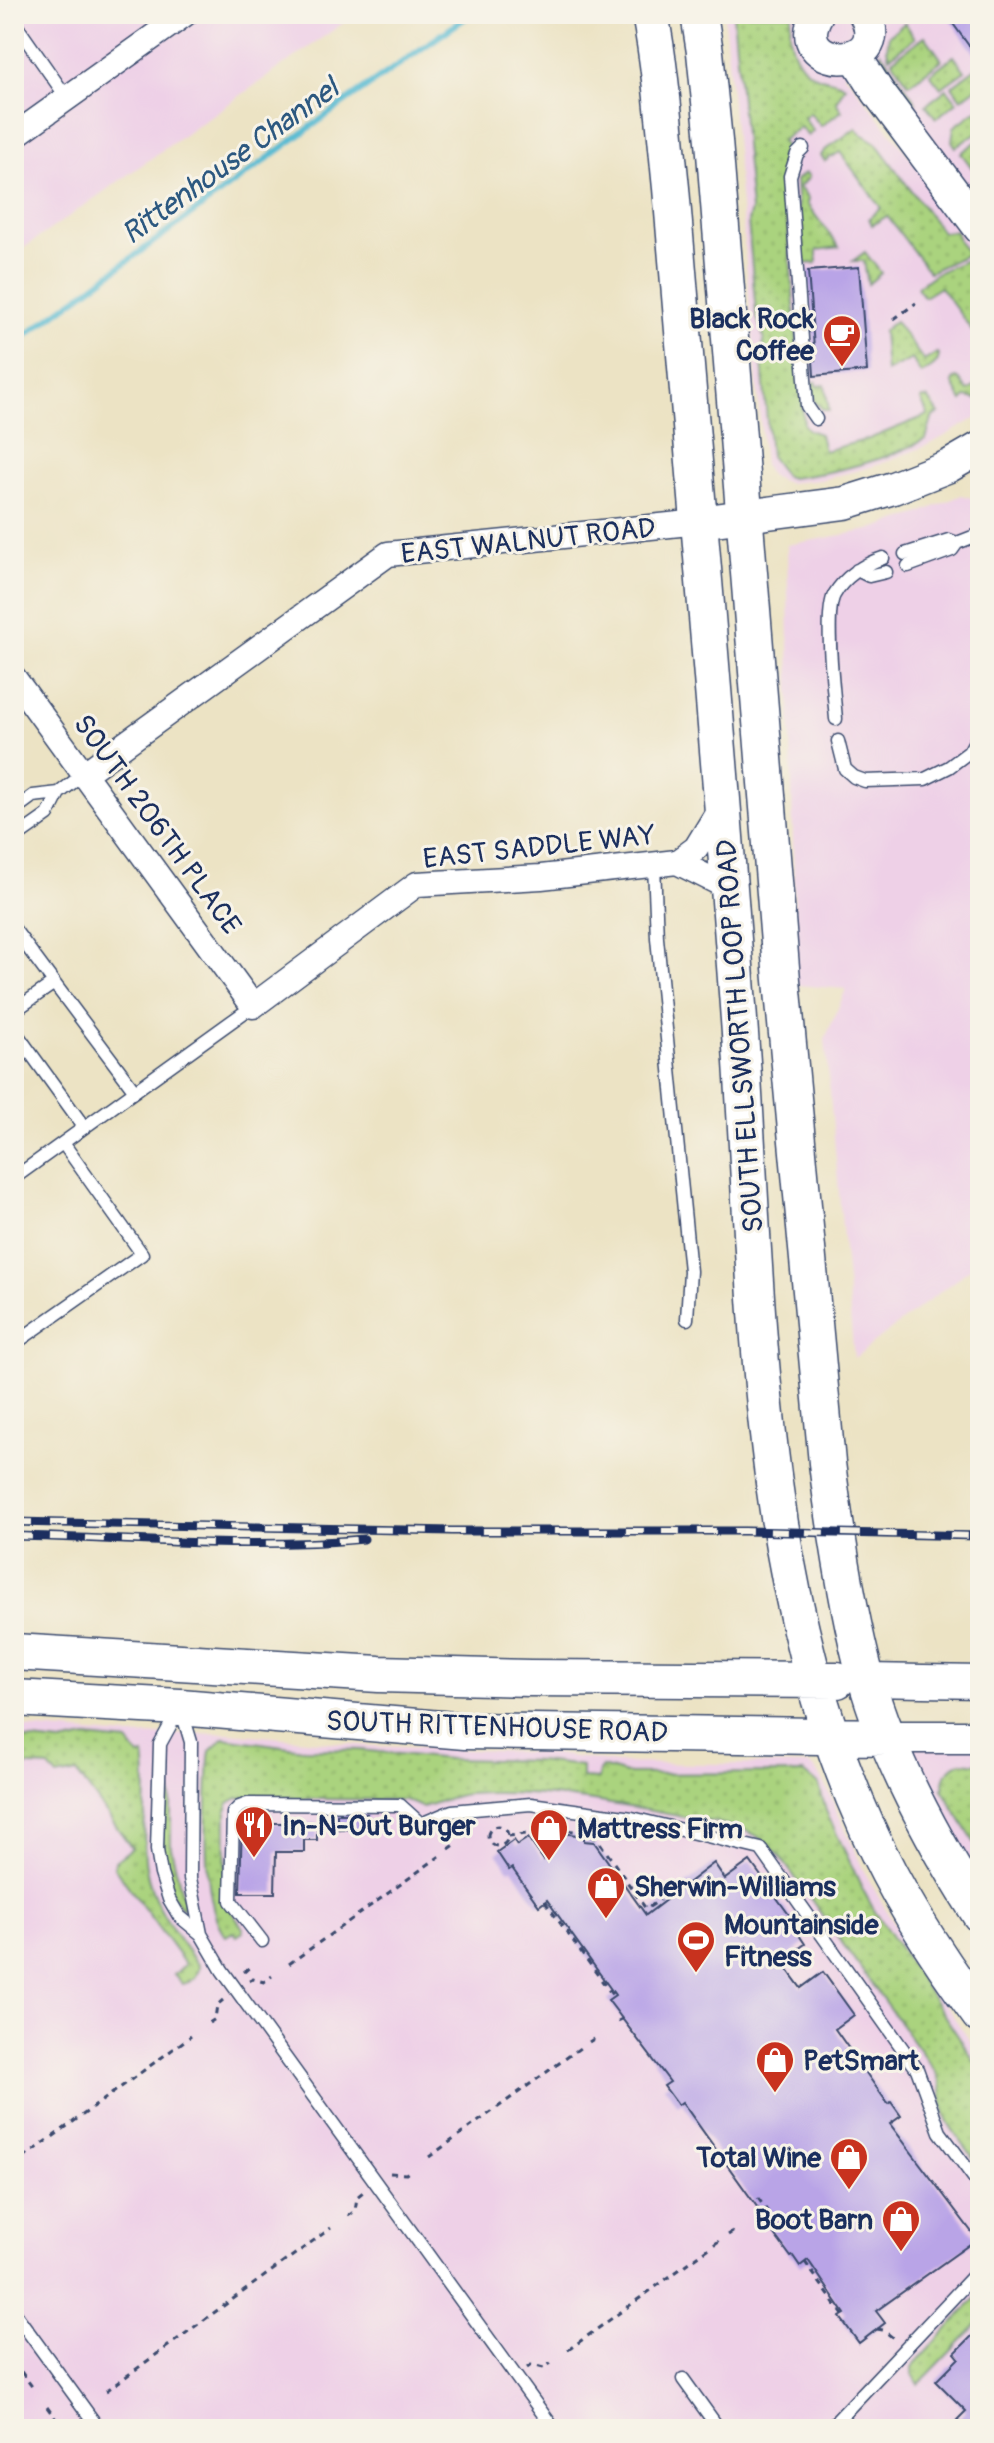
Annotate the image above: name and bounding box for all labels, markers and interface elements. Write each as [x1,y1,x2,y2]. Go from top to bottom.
water label: Rittenhouse Channel [114,68,348,253]
place label: Black Rock Coffee [689,302,815,369]
cafe icon: Black Rock Coffee [821,313,863,368]
street label: EAST WALNUT ROAD [399,511,657,572]
street label: SOUTH 206TH PLACE [65,708,248,942]
street label: EAST SADDLE WAY [421,818,657,877]
street label: SOUTH ELLSWORTH LOOP ROAD [709,838,772,1234]
street label: SOUTH RITTENHOUSE ROAD [325,1704,668,1751]
restaurant icon: In-N-Out Burger [233,1804,275,1859]
shop icon: Mattress Firm [528,1807,570,1862]
place label: In-N-Out Burger [282,1809,477,1844]
place label: Mattress Firm [577,1812,743,1847]
shop icon: Sherwin-Williams [585,1865,627,1920]
place label: Sherwin-Williams [634,1870,836,1905]
place label: Mountainside Fitness [724,1908,880,1975]
sports icon: Mountainside Fitness [675,1919,717,1974]
shop icon: PetSmart [754,2039,796,2094]
place label: PetSmart [803,2044,920,2079]
shop icon: Total Wine [828,2136,870,2191]
place label: Total Wine [695,2141,822,2176]
shop icon: Boot Barn [880,2198,922,2253]
place label: Boot Barn [755,2203,873,2238]

